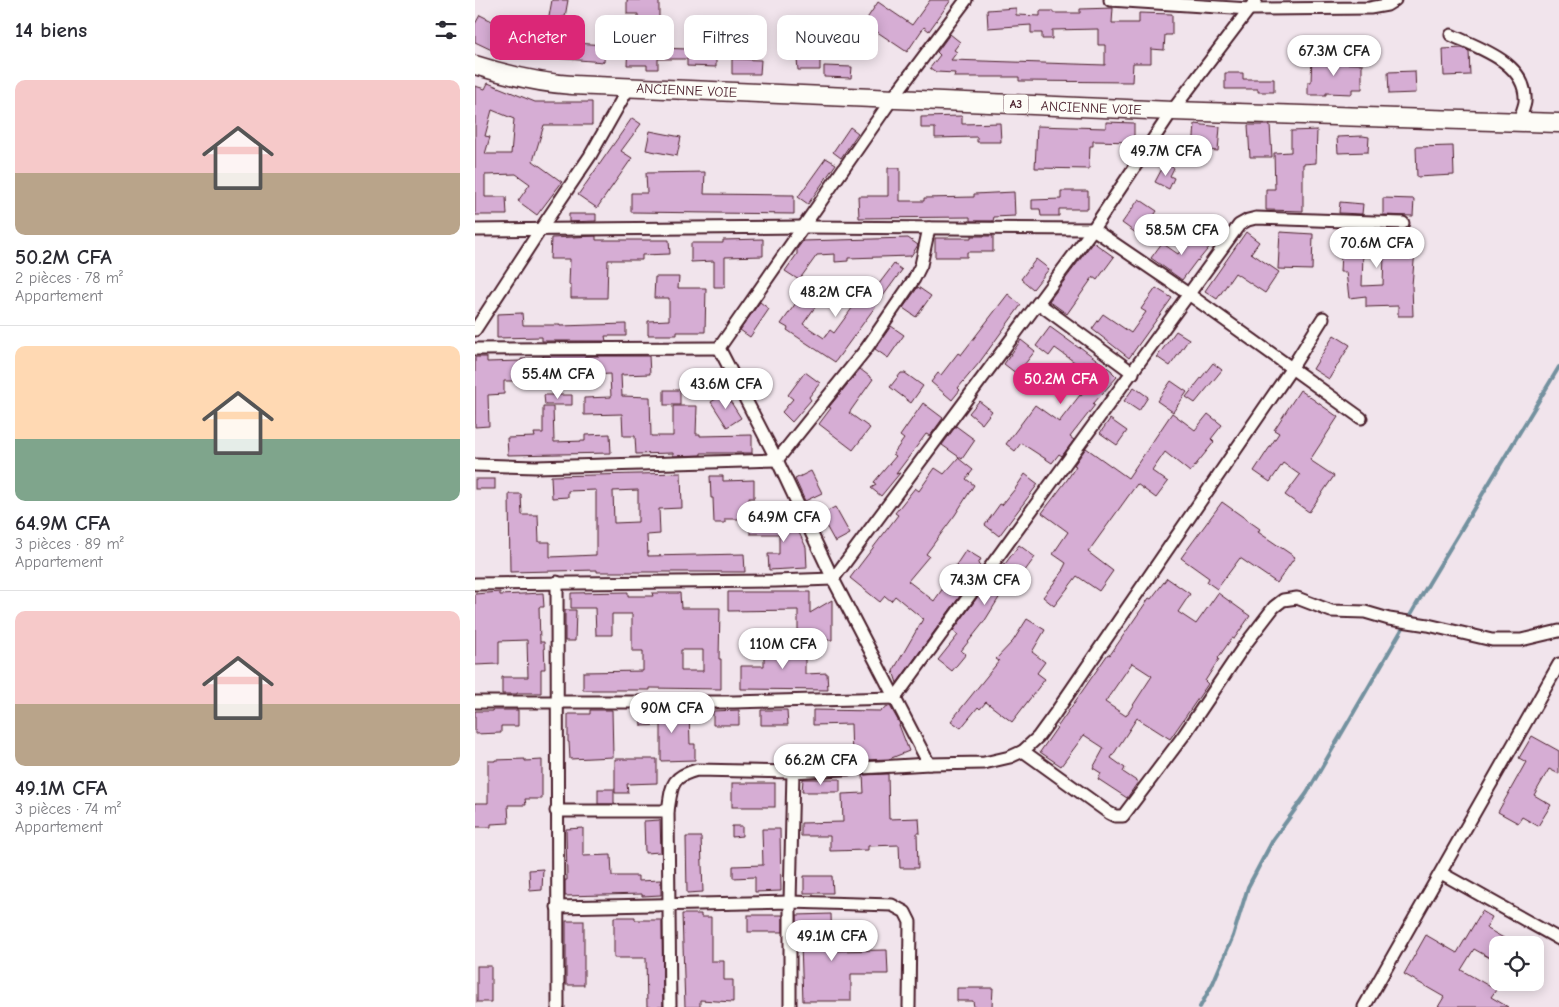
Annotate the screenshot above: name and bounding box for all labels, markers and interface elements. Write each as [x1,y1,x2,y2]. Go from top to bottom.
chip: Acheter [490,15,585,60]
chip: Louer [595,15,674,60]
chip: Filtres [684,15,767,60]
chip: Nouveau [777,15,878,60]
icon: filters [432,16,460,44]
text: 14 biens [15,18,87,42]
pin: 67.3M CFA [1277,34,1391,77]
text: 67.3M CFA [1298,42,1370,60]
street label: ANCIENNE VOIE [636,79,737,101]
road number: A3 [1003,95,1029,114]
street label: ANCIENNE VOIE [1040,97,1142,118]
icon: home [193,113,283,203]
pin: 49.7M CFA [1109,134,1223,177]
text: 49.7M CFA [1130,142,1202,160]
pin: 58.5M CFA [1125,214,1239,256]
text: 58.5M CFA [1145,221,1219,239]
pin: 70.6M CFA [1320,226,1434,269]
text: 70.6M CFA [1341,234,1413,252]
text: 50.2M CFA [15,245,112,269]
text: 2 pièces · 78 m² [15,269,123,287]
pin: 48.2M CFA [779,276,893,318]
text: 48.2M CFA [800,283,872,301]
text: Appartement [15,287,103,305]
pin: 55.4M CFA [501,358,615,400]
pin: 50.2M CFA [1004,362,1118,405]
text: 55.4M CFA [522,365,594,383]
pin: 43.6M CFA [669,368,783,410]
text: 50.2M CFA [1024,370,1098,388]
text: 43.6M CFA [690,375,762,393]
icon: home [193,378,283,468]
pin: 64.9M CFA [727,500,841,543]
text: 64.9M CFA [748,508,820,526]
text: 64.9M CFA [15,511,110,535]
text: 3 pièces · 89 m² [15,535,124,553]
text: Appartement [15,553,103,571]
pin: 74.3M CFA [928,564,1042,606]
text: 74.3M CFA [950,571,1020,589]
pin: 110M CFA [731,628,835,670]
text: 110M CFA [749,635,817,653]
icon: home [193,643,283,733]
pin: 90M CFA [626,692,718,734]
text: 90M CFA [641,699,703,717]
pin: 66.2M CFA [764,744,878,786]
text: 66.2M CFA [785,751,857,769]
text: 49.1M CFA [15,776,107,800]
text: 3 pièces · 74 m² [15,800,121,818]
text: Appartement [15,818,103,836]
pin: 49.1M CFA [775,920,889,962]
text: 49.1M CFA [797,927,867,945]
map controls [1489,936,1544,991]
button: locate [1489,936,1544,991]

